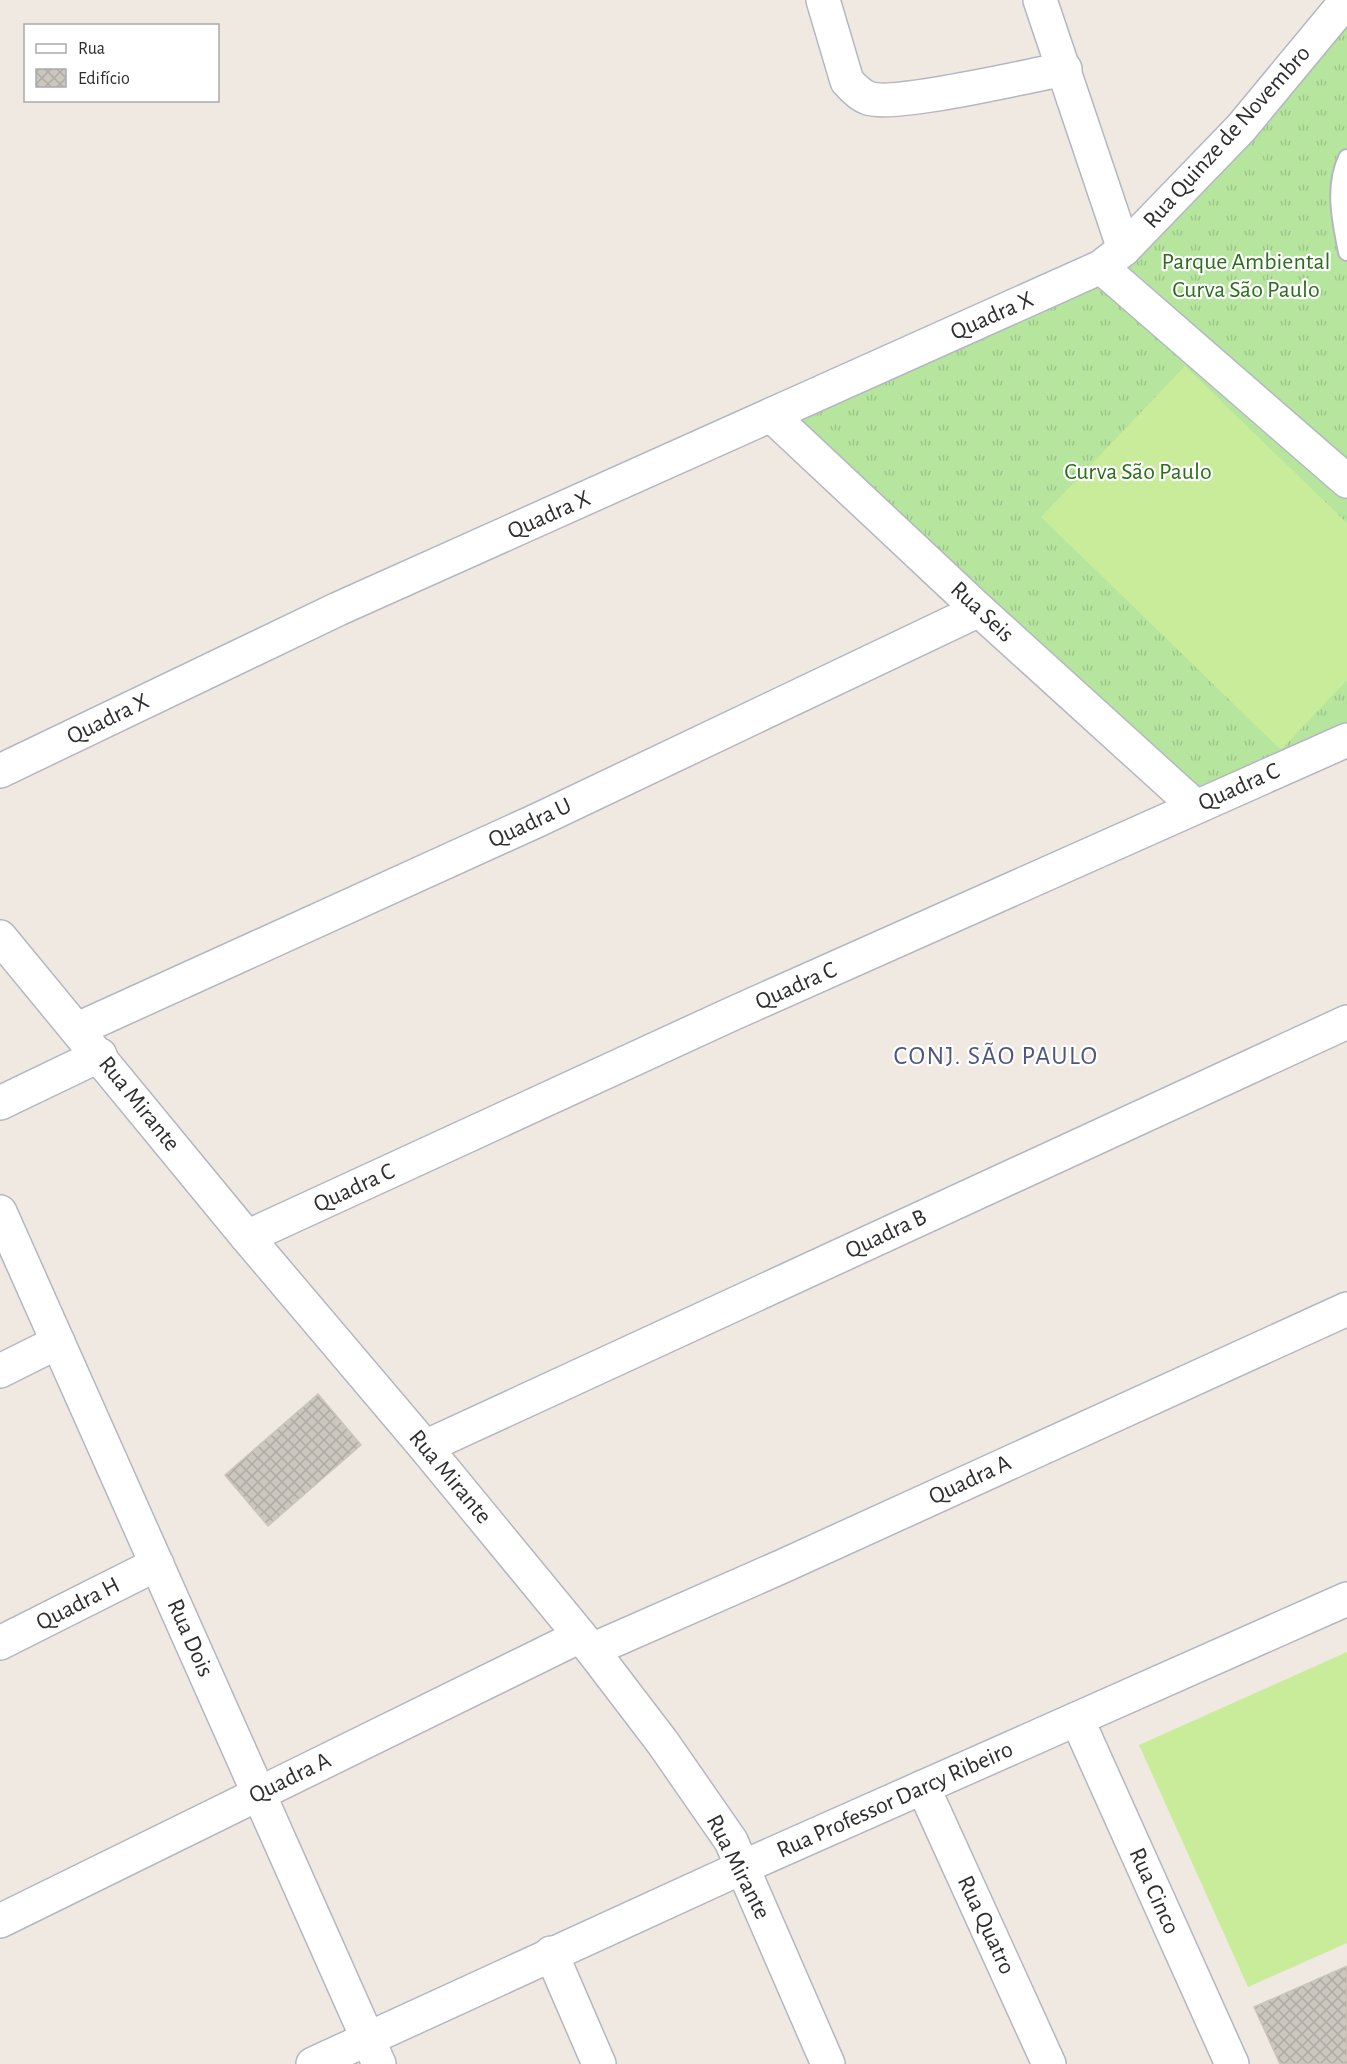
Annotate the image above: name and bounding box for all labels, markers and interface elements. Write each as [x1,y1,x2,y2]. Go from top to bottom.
legend [24,24,219,102]
text: Rua [78,40,105,58]
street label: Rua Quinze de Novembro [1139,41,1315,233]
text: Edifício [78,70,130,88]
park label: Parque Ambiental Curva São Paulo [1161,250,1331,302]
street label: Quadra X [947,287,1037,345]
park label: Curva São Paulo [1064,460,1212,484]
street label: Quadra X [504,486,594,544]
street label: Rua Seis [946,577,1018,647]
street label: Quadra X [63,689,153,749]
street label: Quadra C [1195,759,1283,815]
street label: Quadra U [485,793,575,853]
street label: Quadra C [752,958,840,1014]
district label: CONJ. SÃO PAULO [893,1042,1099,1069]
street label: Rua Mirante [94,1052,184,1156]
street label: Quadra C [310,1159,398,1217]
street label: Quadra B [842,1205,930,1263]
street label: Rua Mirante [404,1426,496,1528]
street label: Quadra A [925,1451,1015,1509]
street label: Quadra H [32,1573,124,1635]
street label: Rua Dois [162,1596,218,1680]
street label: Rua Professor Darcy Ribeiro [773,1737,1017,1863]
street label: Quadra A [245,1748,335,1808]
street label: Rua Mirante [701,1811,775,1923]
street label: Rua Cinco [1124,1844,1184,1938]
street label: Rua Quatro [953,1872,1019,1978]

